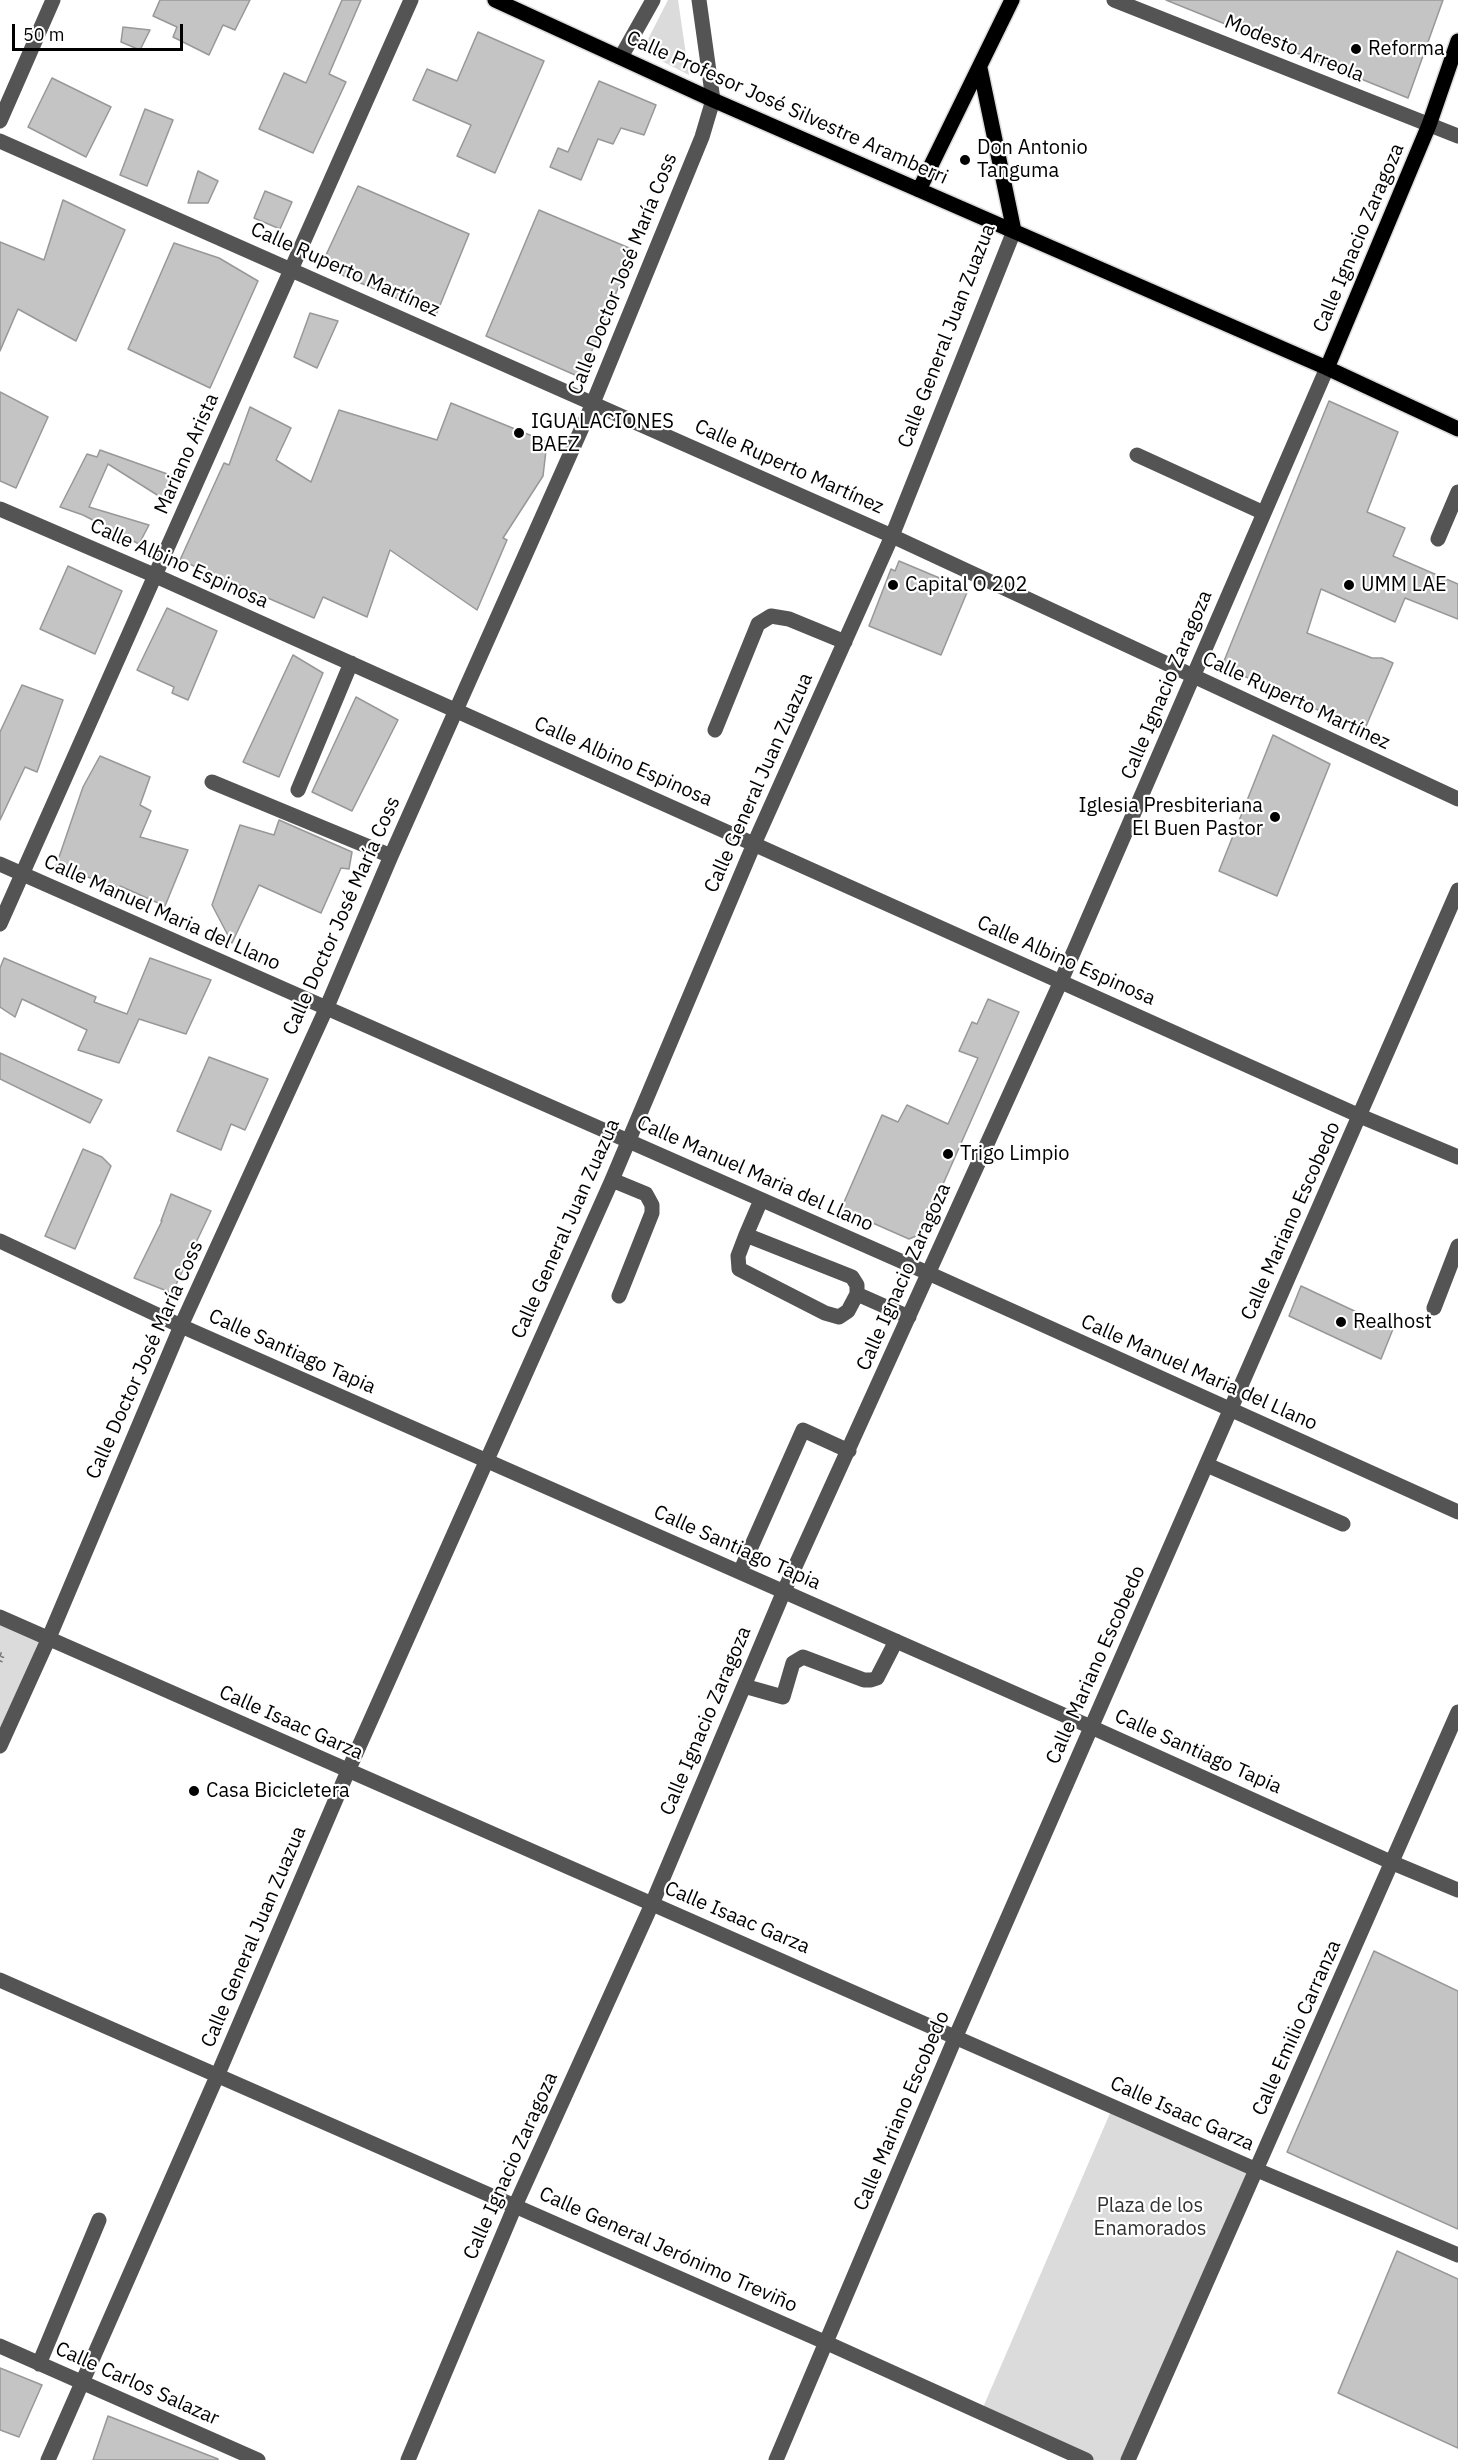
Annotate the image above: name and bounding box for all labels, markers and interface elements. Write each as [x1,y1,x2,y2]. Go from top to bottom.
street label: Modesto Arreola [1221,10,1367,88]
scale bar [15,12,186,50]
text: 50 m [23,23,65,46]
street label: Calle Profesor José Silvestre Aramberri [622,26,952,190]
place label: Reforma [1368,37,1445,61]
marker: Reforma [1349,42,1363,56]
place label: Don Antonio Tanguma [977,136,1088,183]
street label: Calle Ignacio Zaragoza [1308,140,1410,336]
street label: Calle Doctor José María Coss [563,149,683,399]
marker: Don Antonio Tanguma [958,153,972,167]
street label: Calle Ruperto Martínez [247,217,443,323]
street label: Calle General Juan Zuazua [893,221,1001,451]
street label: Mariano Arista [150,390,224,518]
place label: IGUALACIONES BAEZ [531,410,674,457]
street label: Calle Ruperto Martínez [691,414,887,520]
marker: IGUALACIONES BAEZ [512,426,526,440]
street label: Calle Albino Espinosa [86,514,272,614]
place label: Capital O 202 [905,573,1027,597]
place label: UMM LAE [1361,573,1447,597]
marker: Capital O 202 [886,578,900,592]
marker: UMM LAE [1342,578,1356,592]
street label: Calle Ignacio Zaragoza [1116,587,1218,783]
street label: Calle Ruperto Martínez [1198,647,1394,755]
street label: Calle General Juan Zuazua [700,669,818,897]
street label: Calle Albino Espinosa [530,712,716,812]
street label: Calle Doctor José María Coss [278,793,406,1039]
place label: Iglesia Presbiteriana El Buen Pastor [1078,794,1263,841]
marker: Iglesia Presbiteriana El Buen Pastor [1268,810,1282,824]
street label: Calle Manuel Maria del Llano [40,850,284,976]
street label: Calle Albino Espinosa [973,911,1159,1011]
street label: Calle Manuel Maria del Llano [633,1111,877,1237]
street label: Calle General Juan Zuazua [507,1115,625,1343]
street label: Calle Mariano Escobedo [1236,1118,1346,1324]
place label: Trigo Limpio [960,1142,1070,1166]
marker: Trigo Limpio [941,1147,955,1161]
street label: Calle Ignacio Zaragoza [852,1179,956,1375]
street label: Calle Doctor José María Coss [81,1237,209,1483]
street label: Calle Santiago Tapia [205,1304,379,1400]
street label: Calle Manuel Maria del Llano [1077,1310,1321,1436]
place label: Realhost [1353,1310,1432,1334]
marker: Realhost [1334,1315,1348,1329]
street label: Calle Santiago Tapia [650,1500,824,1596]
street label: Calle Mariano Escobedo [1041,1562,1151,1768]
street label: Calle Ignacio Zaragoza [655,1623,757,1819]
street label: Calle Isaac Garza [215,1680,367,1766]
street label: Calle Santiago Tapia [1111,1704,1285,1800]
place label: Casa Bicicletera [206,1779,350,1803]
marker: Casa Bicicletera [187,1784,201,1798]
street label: Calle General Juan Zuazua [196,1823,312,2051]
street label: Calle Isaac Garza [661,1877,813,1959]
street label: Calle Emilio Carranza [1247,1936,1347,2120]
street label: Calle Mariano Escobedo [849,2007,955,2215]
street label: Calle Ignacio Zaragoza [459,2068,563,2264]
street label: Calle Isaac Garza [1106,2071,1258,2157]
street label: Calle General Jerónimo Treviño [535,2182,801,2318]
park label: Plaza de los Enamorados [1094,2194,1206,2241]
street label: Calle Carlos Salazar [51,2337,223,2431]

